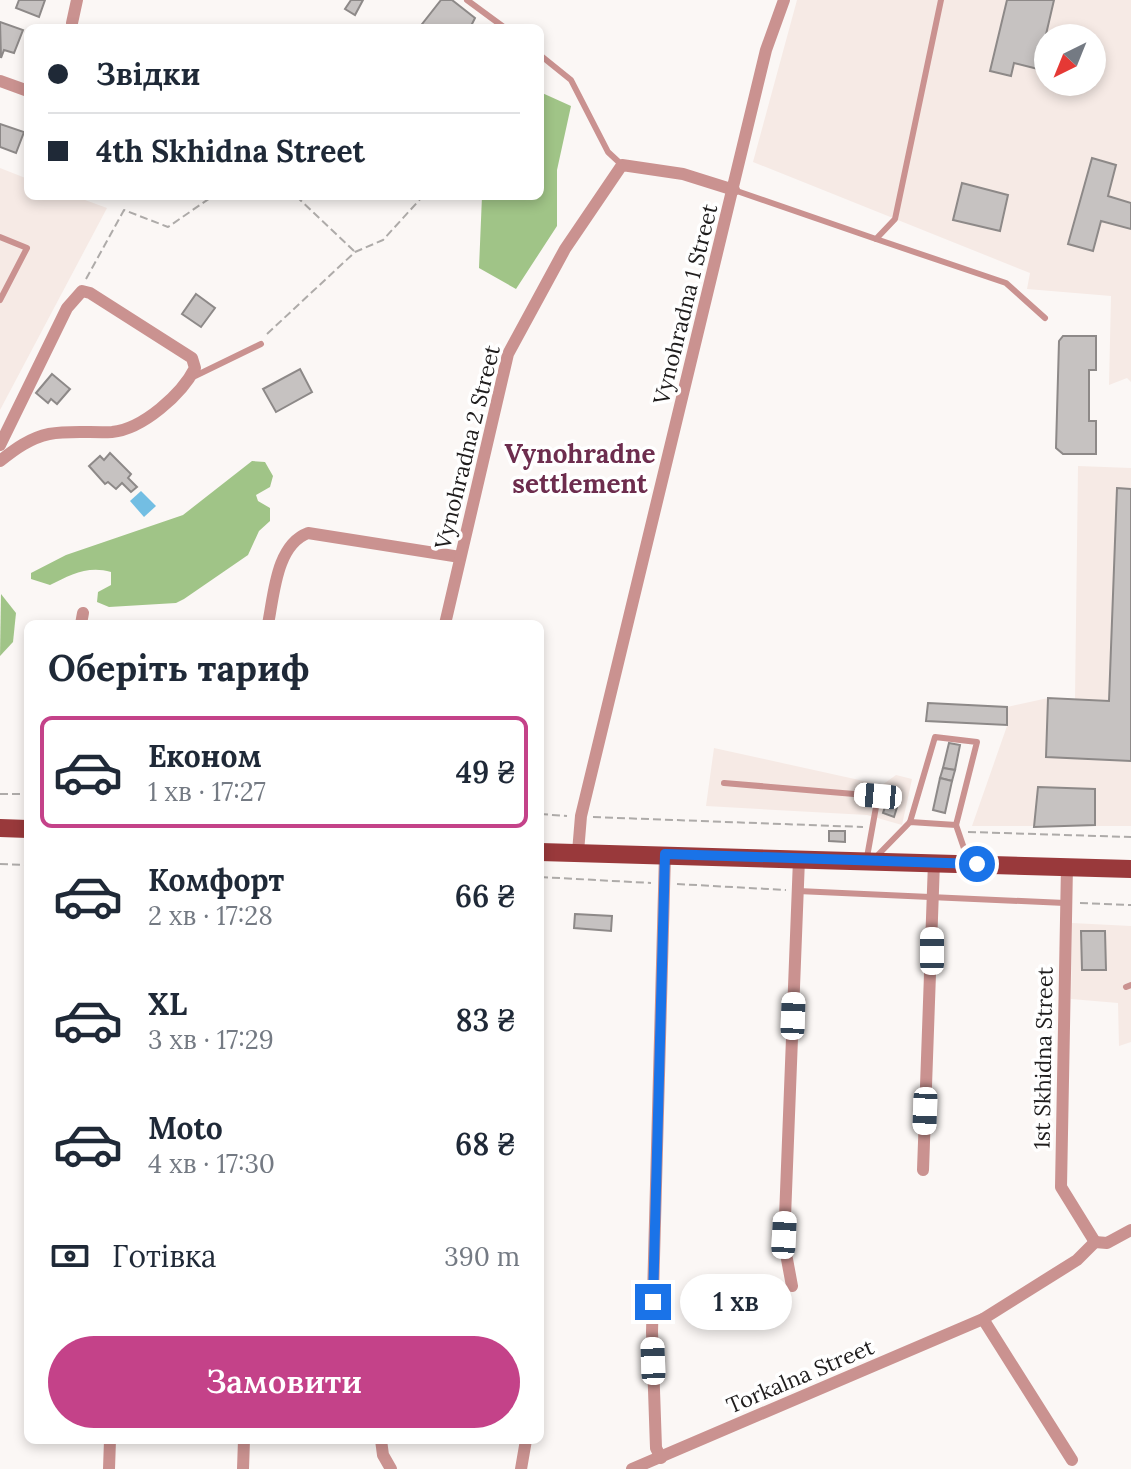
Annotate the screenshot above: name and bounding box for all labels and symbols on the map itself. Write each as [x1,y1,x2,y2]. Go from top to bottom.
north arrow [1034,24,1106,96]
street label: Vynohradna 1 Street [646,200,724,408]
street label: Vynohradna 2 Street [428,342,506,553]
district label: Vynohradne settlement [504,437,656,500]
car [853,782,903,810]
route start [959,846,995,882]
car [920,927,944,975]
street label: 1st Skhidna Street [1027,966,1059,1149]
car [780,992,806,1040]
car [912,1087,938,1135]
car [771,1210,797,1260]
callout: 1 хв [681,1274,793,1330]
route end [635,1284,671,1320]
street label: Torkalna Street [722,1332,878,1420]
car [640,1337,666,1385]

